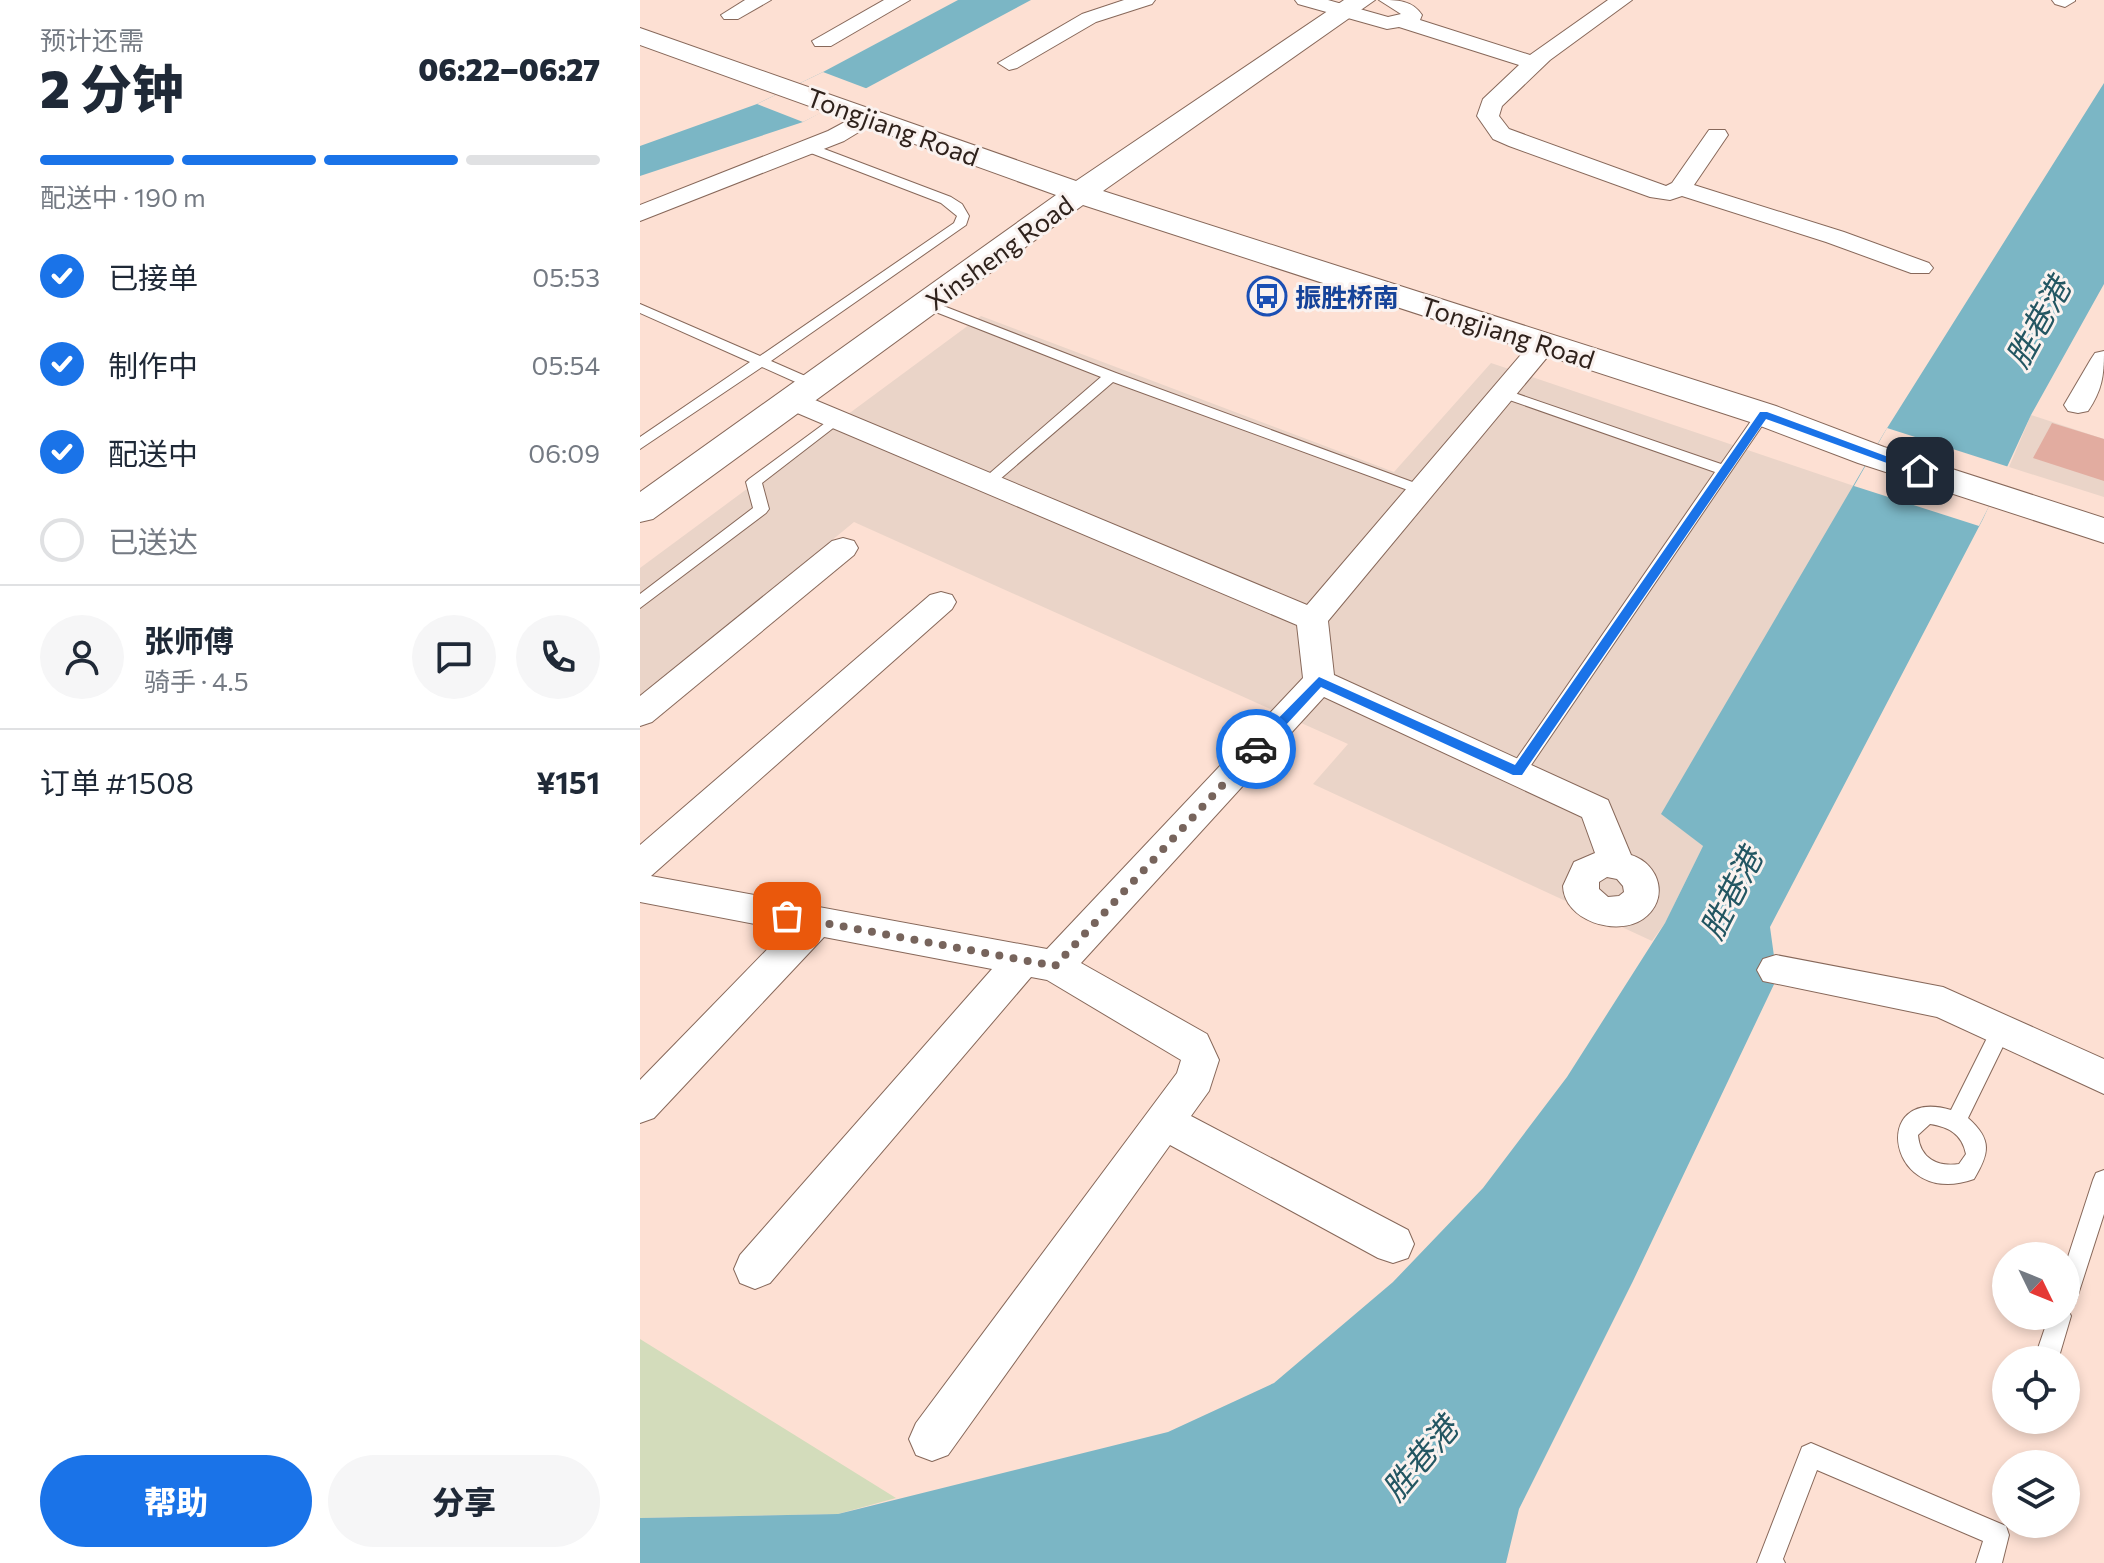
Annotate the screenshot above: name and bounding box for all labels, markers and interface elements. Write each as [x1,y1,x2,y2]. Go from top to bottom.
text: 预计还需 [40,24,144,55]
text: 06:22–06:27 [418,50,600,87]
text: 2 分钟 [40,55,184,119]
street label: Tongjiang Road [803,81,983,171]
text: 配送中 · 190 m [40,181,206,212]
street label: Xinsheng Road [919,188,1079,316]
icon: check [40,254,84,298]
text: 已接单 [108,258,198,295]
text: 05:53 [532,261,600,292]
water label: 胜巷港 [1996,267,2080,374]
bus stop icon: 振胜桥南 [1246,275,1288,317]
place label: 振胜桥南 [1295,281,1399,312]
street label: Tongjiang Road [1417,289,1599,375]
icon: check [40,342,84,386]
text: 制作中 [108,346,198,383]
text: 05:54 [531,349,600,380]
icon: check [40,430,84,474]
text: 配送中 [108,434,198,471]
text: 06:09 [528,437,600,468]
pin [1886,437,1954,505]
icon: home [1898,449,1942,493]
text: 已送达 [108,522,198,559]
button: person [40,615,124,699]
button: chat [412,615,496,699]
button: phone [516,615,600,699]
text: 张师傅 [144,621,234,658]
text: 骑手 · 4.5 [144,665,249,696]
courier [1216,709,1296,789]
icon: car [1234,727,1278,771]
text: 订单 #1508 [40,763,194,800]
text: ¥151 [536,763,600,800]
water label: 胜巷港 [1690,838,1771,945]
pin [753,882,821,950]
icon: bag [765,894,809,938]
north arrow [1992,1242,2080,1330]
map controls [1992,1242,2080,1538]
button: locate [1992,1346,2080,1434]
water label: 胜巷港 [1373,1405,1468,1508]
button: layers [1992,1450,2080,1538]
button: 帮助 [40,1455,312,1547]
button: 分享 [328,1455,600,1547]

